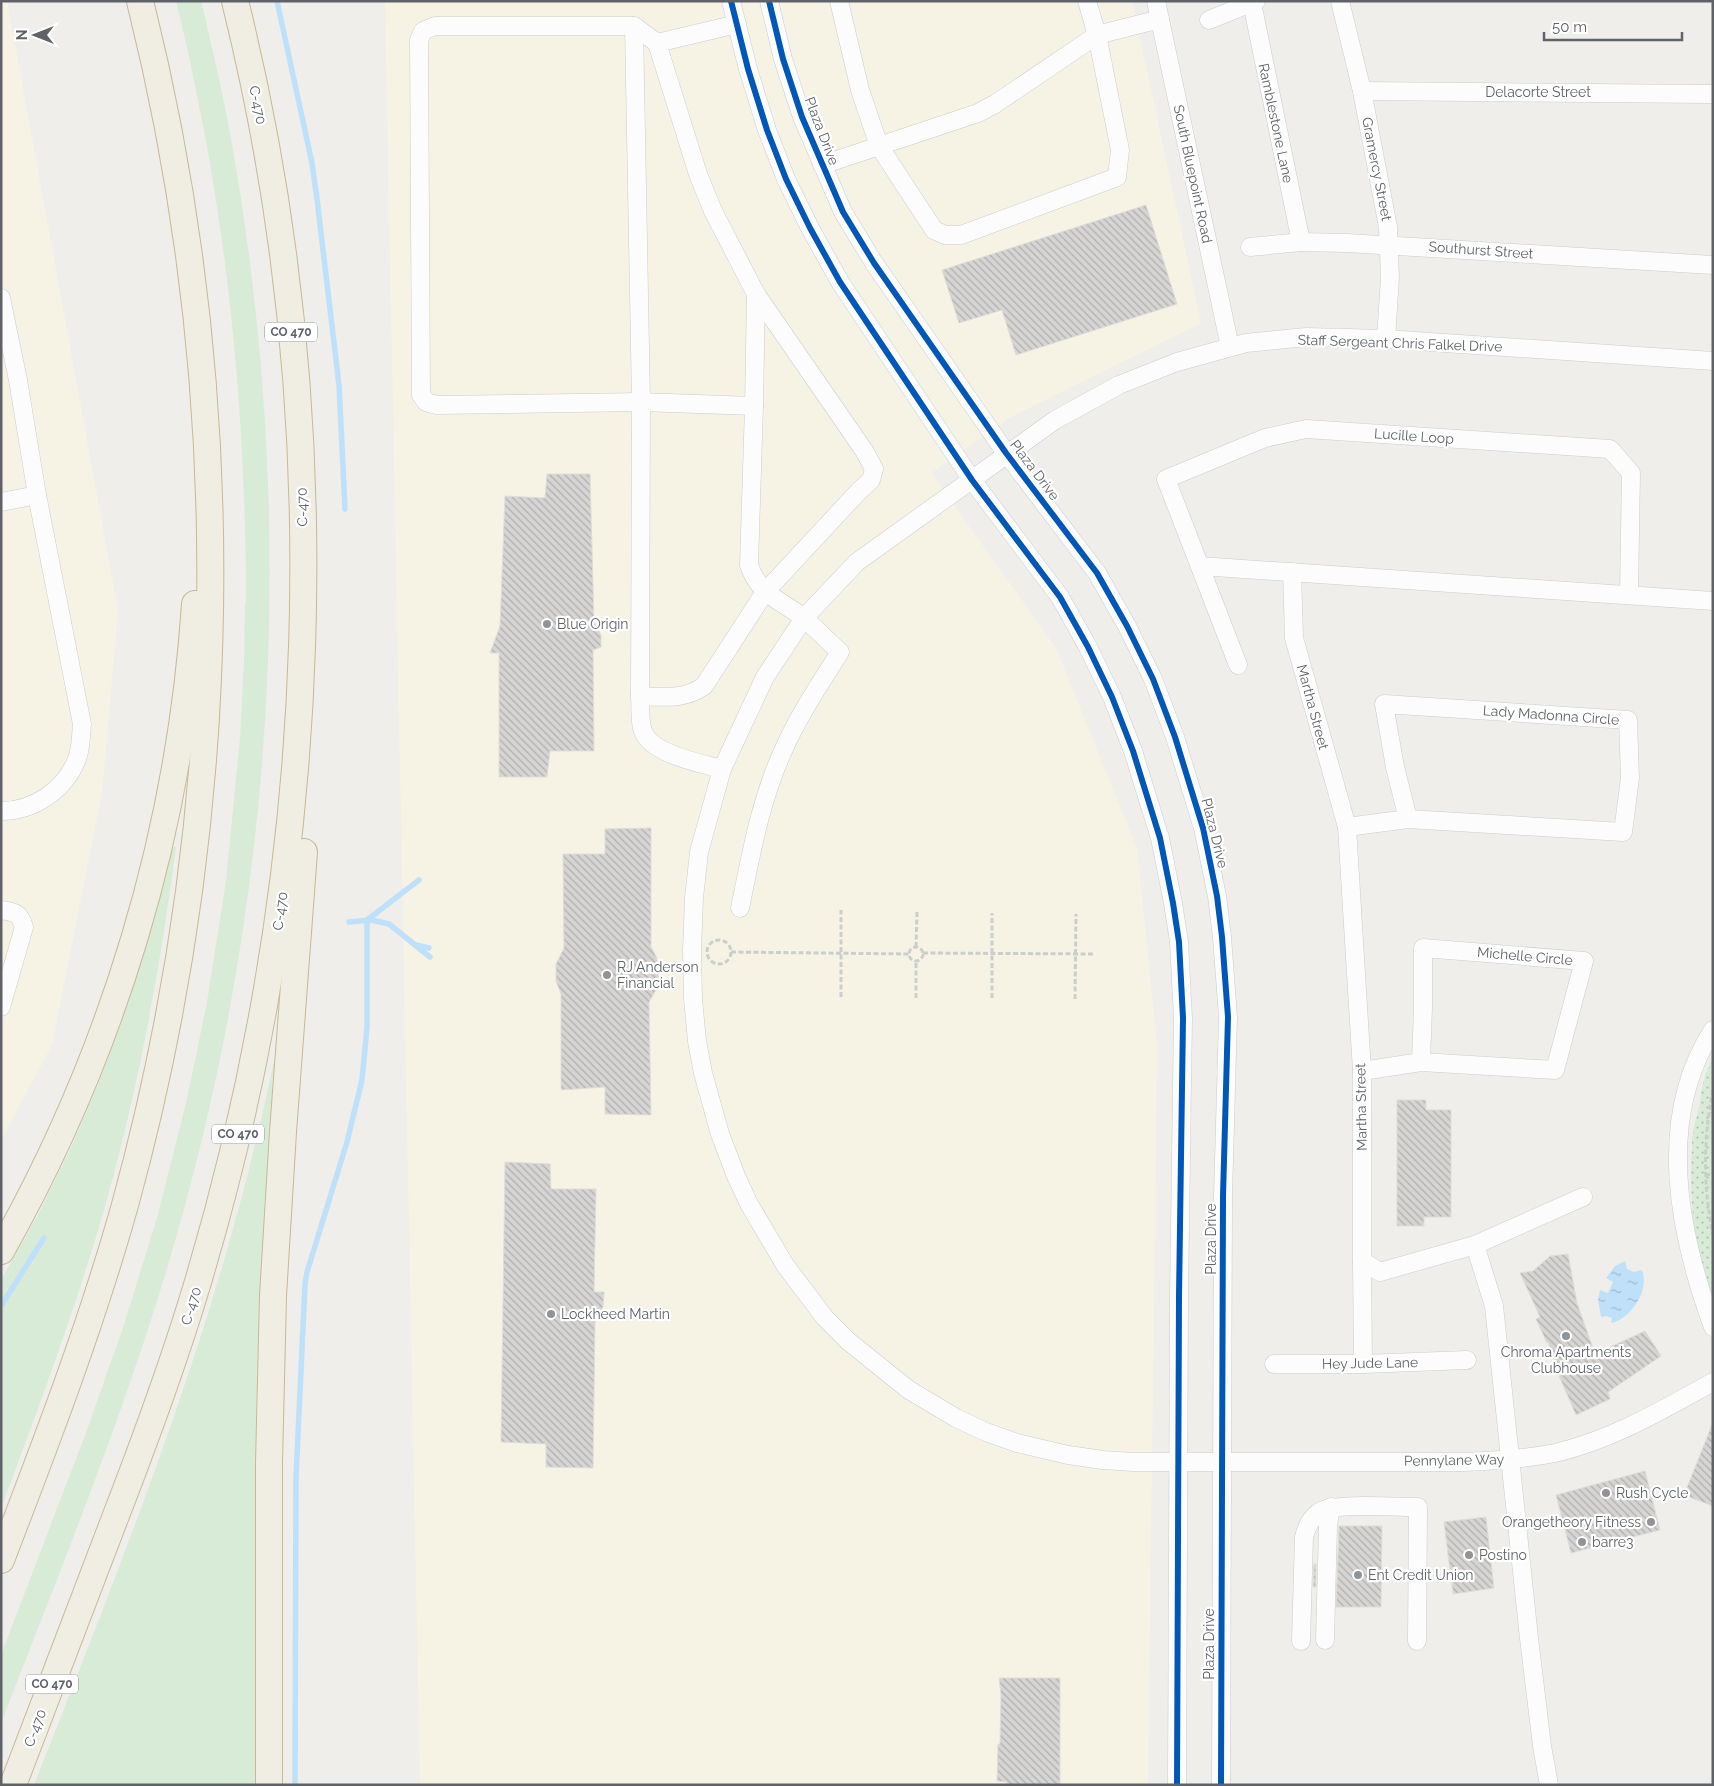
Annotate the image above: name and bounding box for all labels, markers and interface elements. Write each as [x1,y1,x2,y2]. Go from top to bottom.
north arrow [10,10,60,60]
scale bar [1544,10,1682,42]
text: 50 m [1552,18,1587,36]
text: N [14,30,30,40]
street label: Ramblestone Lane [1255,62,1297,184]
street label: C-470 [246,84,270,126]
street label: Delacorte Street [1485,84,1591,100]
street label: Plaza Drive [802,95,842,167]
street label: South Bluepoint Road [1170,103,1216,245]
street label: Gramercy Street [1359,116,1395,223]
street label: Southurst Street [1428,238,1534,262]
road number: CO 470 [265,322,317,342]
street label: Staff Sergeant Chris Falkel Drive [1297,331,1503,355]
street label: Lucille Loop [1374,425,1455,447]
street label: Plaza Drive [1007,437,1063,503]
street label: C-470 [294,487,310,527]
place label: Blue Origin [557,616,629,632]
marker: Blue Origin [541,618,553,630]
street label: Martha Street [1294,663,1332,752]
street label: Lady Madonna Circle [1482,702,1620,728]
street label: Plaza Drive [1199,796,1231,870]
street label: C-470 [269,891,291,931]
street label: Michelle Circle [1477,944,1573,968]
place label: RJ Anderson Financial [617,959,699,991]
marker: RJ Anderson Financial [601,969,613,981]
street label: Martha Street [1352,1063,1370,1151]
road number: CO 470 [212,1124,264,1144]
street label: Plaza Drive [1203,1203,1219,1275]
street label: C-470 [178,1285,204,1327]
place label: Lockheed Martin [561,1306,670,1322]
marker: Lockheed Martin [545,1308,557,1320]
marker: Chroma Apartments Clubhouse [1560,1330,1572,1342]
place label: Chroma Apartments Clubhouse [1501,1344,1631,1376]
street label: Hey Jude Lane [1322,1354,1418,1372]
street label: Pennylane Way [1404,1451,1505,1469]
place label: Rush Cycle [1616,1485,1689,1501]
marker: Rush Cycle [1600,1487,1612,1499]
place label: Orangetheory Fitness [1502,1514,1641,1530]
marker: Orangetheory Fitness [1645,1516,1657,1528]
place label: barre3 [1592,1534,1634,1550]
marker: barre3 [1576,1536,1588,1548]
place label: Postino [1479,1547,1527,1563]
marker: Postino [1463,1549,1475,1561]
place label: Ent Credit Union [1368,1567,1474,1583]
marker: Ent Credit Union [1352,1569,1364,1581]
street label: Plaza Drive [1201,1608,1217,1680]
road number: CO 470 [26,1675,78,1694]
street label: C-470 [21,1707,49,1749]

